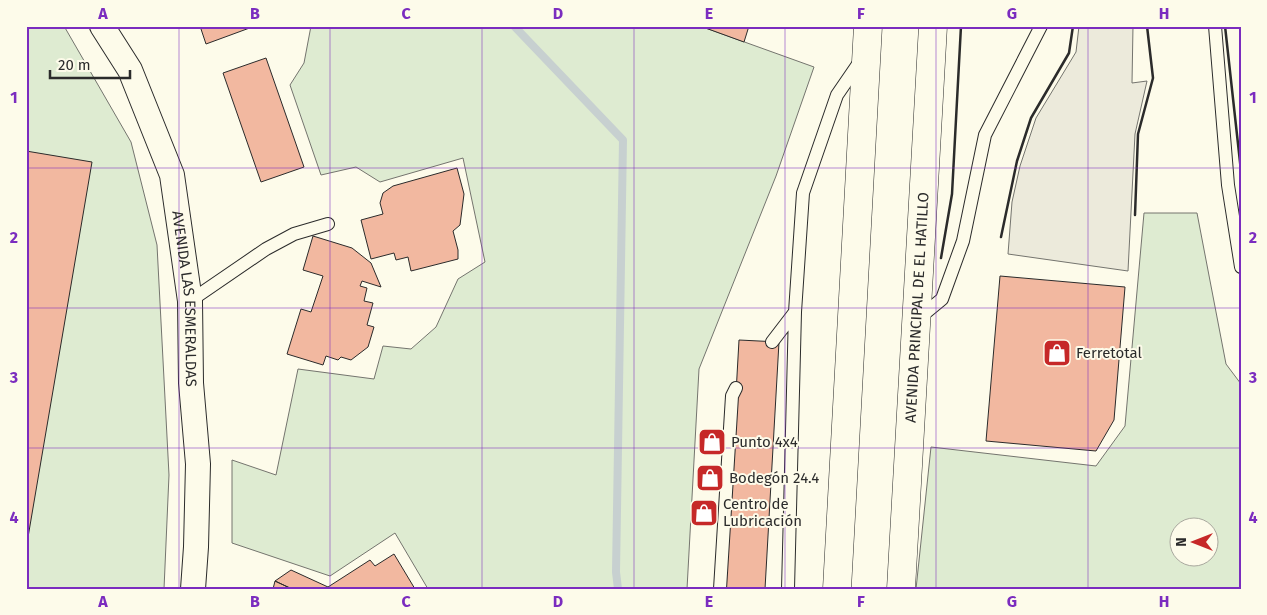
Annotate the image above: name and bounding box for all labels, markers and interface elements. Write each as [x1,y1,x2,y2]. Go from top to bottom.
text: A [97,4,108,23]
text: B [250,4,260,23]
text: C [401,4,411,23]
text: D [553,4,563,23]
text: E [705,4,713,23]
text: F [857,4,865,23]
text: G [1007,4,1017,23]
text: H [1159,4,1169,23]
scale bar [50,48,130,80]
text: 20 m [58,56,91,74]
text: 1 [10,88,18,107]
text: 1 [1249,88,1257,107]
street label: AVENIDA PRINCIPAL DE EL HATILLO [901,192,933,423]
street label: AVENIDA LAS ESMERALDAS [168,210,200,387]
text: 2 [10,228,18,247]
text: 2 [1249,228,1257,247]
shop icon: Ferretotal [1042,338,1072,368]
place label: Ferretotal [1076,344,1143,362]
text: 3 [9,368,18,387]
text: 3 [1248,368,1257,387]
shop icon: Punto 4x4 [697,427,727,457]
place label: Punto 4x4 [731,433,798,451]
shop icon: Bodegón 24.4 [695,463,725,493]
place label: Bodegón 24.4 [729,469,819,487]
place label: Centro de Lubricación [723,495,802,530]
shop icon: Centro de Lubricación [689,498,719,528]
text: 4 [9,508,19,527]
text: 4 [1248,508,1258,527]
north arrow [1170,518,1220,568]
text: N [1173,537,1190,547]
text: A [97,592,108,611]
text: B [250,592,260,611]
text: C [401,592,411,611]
text: D [553,592,563,611]
text: E [705,592,713,611]
text: F [857,592,865,611]
text: G [1007,592,1017,611]
text: H [1159,592,1169,611]

